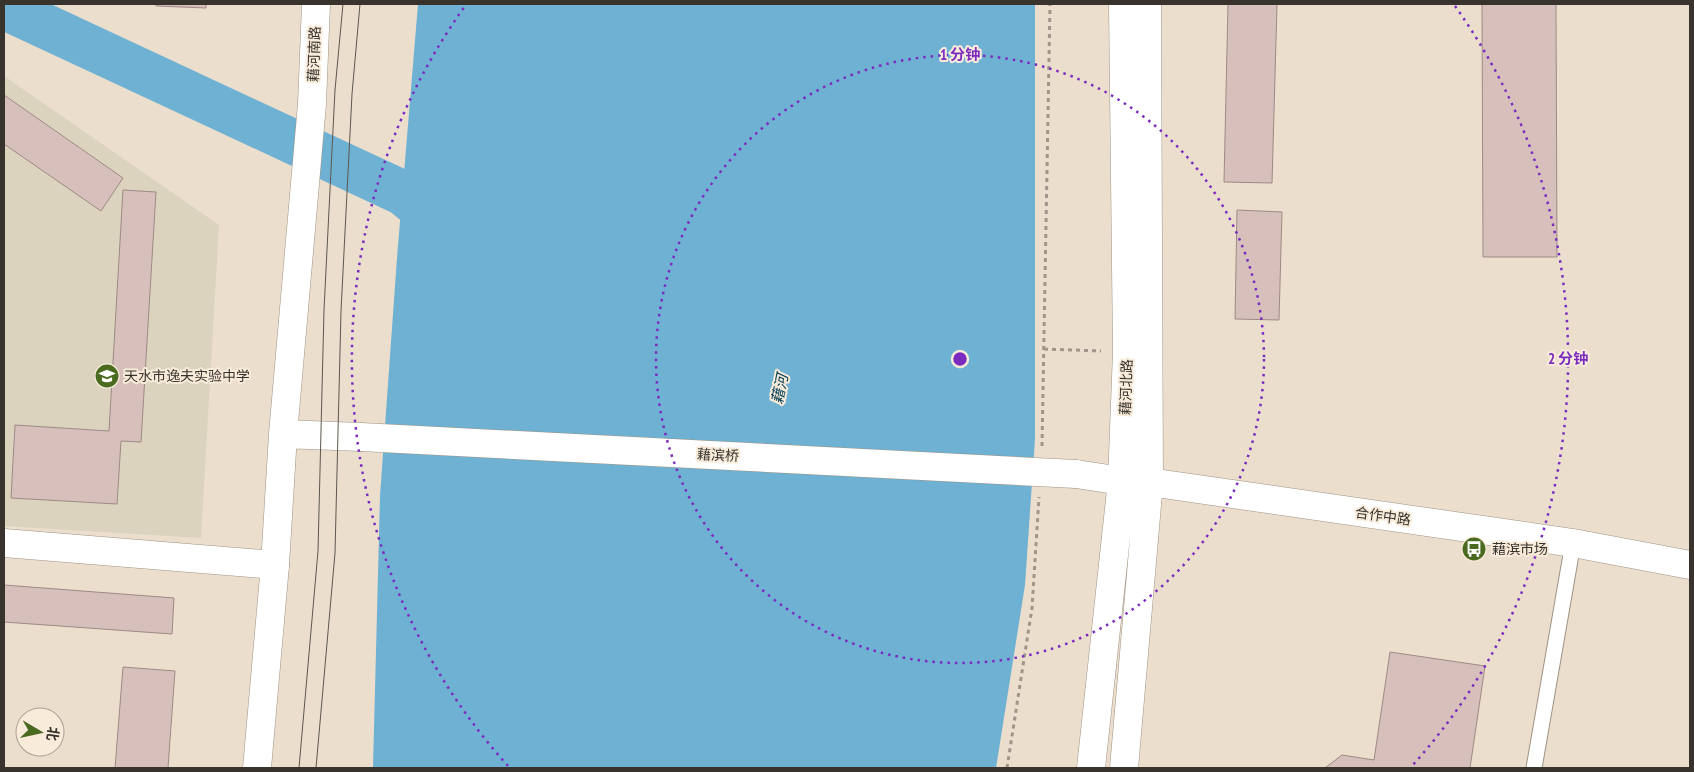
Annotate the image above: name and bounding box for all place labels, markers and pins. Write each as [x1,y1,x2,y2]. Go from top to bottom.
centre of rings [951,350,969,368]
school or university icon: 天水市逸夫实验中学 [94,363,120,389]
place label: 天水市逸夫实验中学 [124,367,250,385]
bus stop icon: 藉滨市场 [1461,536,1487,562]
place label: 藉滨市场 [1492,540,1548,558]

